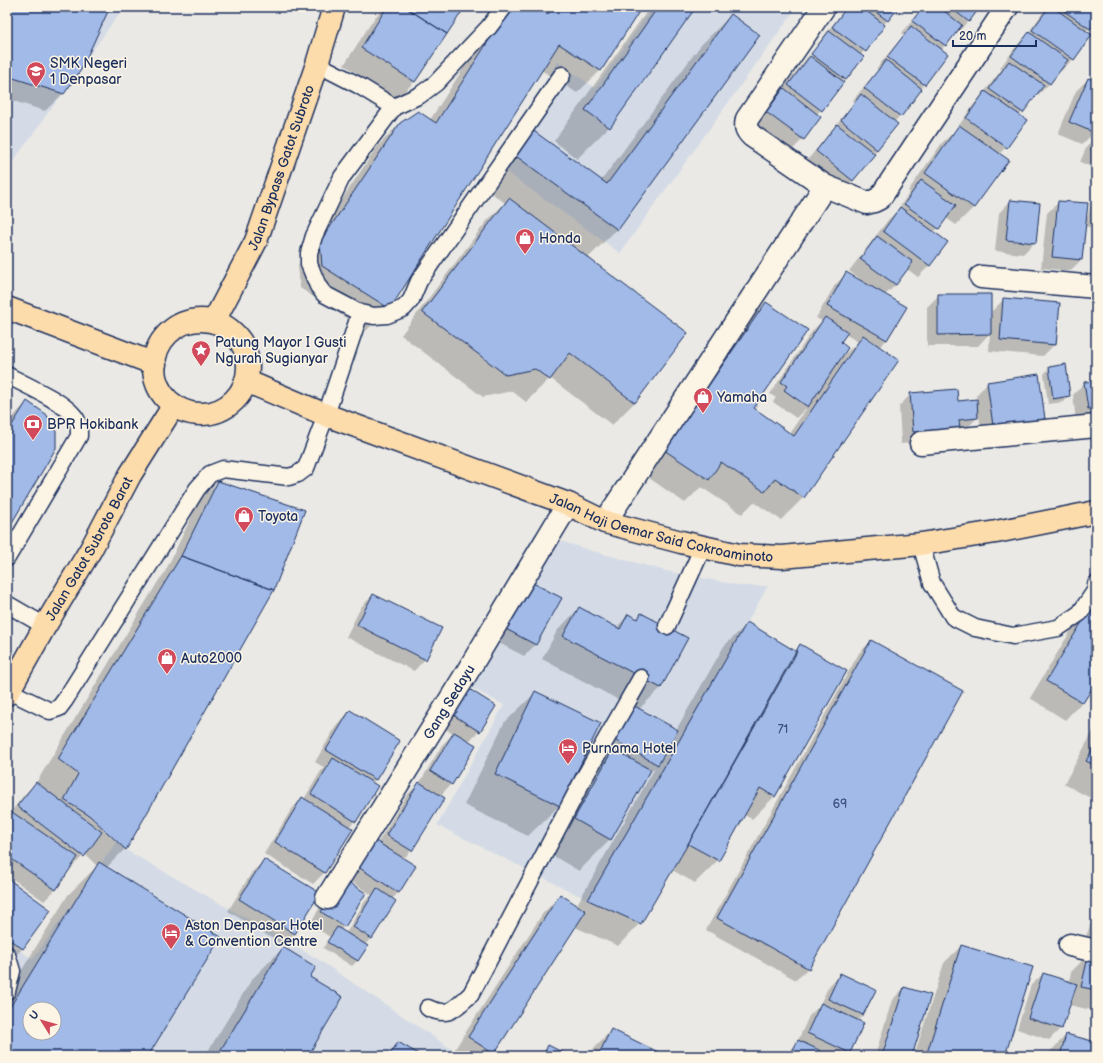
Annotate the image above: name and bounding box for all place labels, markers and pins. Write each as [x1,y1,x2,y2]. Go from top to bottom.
place label: SMK Negeri 1 Denpasar [50,55,127,88]
school or university icon: SMK Negeri 1 Denpasar [25,60,47,88]
shop icon: Honda [514,227,536,255]
place label: Honda [539,230,581,247]
place label: Patung Mayor I Gusti Ngurah Sugianyar [215,334,347,367]
place icon: Patung Mayor I Gusti Ngurah Sugianyar [190,339,212,367]
shop icon: Yamaha [692,386,714,414]
place label: Yamaha [716,389,767,406]
bank icon: BPR Hokibank [22,413,44,441]
place label: BPR Hokibank [47,416,138,433]
shop icon: Toyota [233,505,255,533]
place label: Toyota [258,508,298,525]
shop icon: Auto2000 [156,647,178,675]
place label: Auto2000 [181,650,242,667]
hotel icon: Purnama Hotel [557,737,579,765]
place label: Purnama Hotel [582,740,676,757]
place label: Aston Denpasar Hotel & Convention Centre [185,917,323,950]
hotel icon: Aston Denpasar Hotel & Convention Centre [160,922,182,950]

